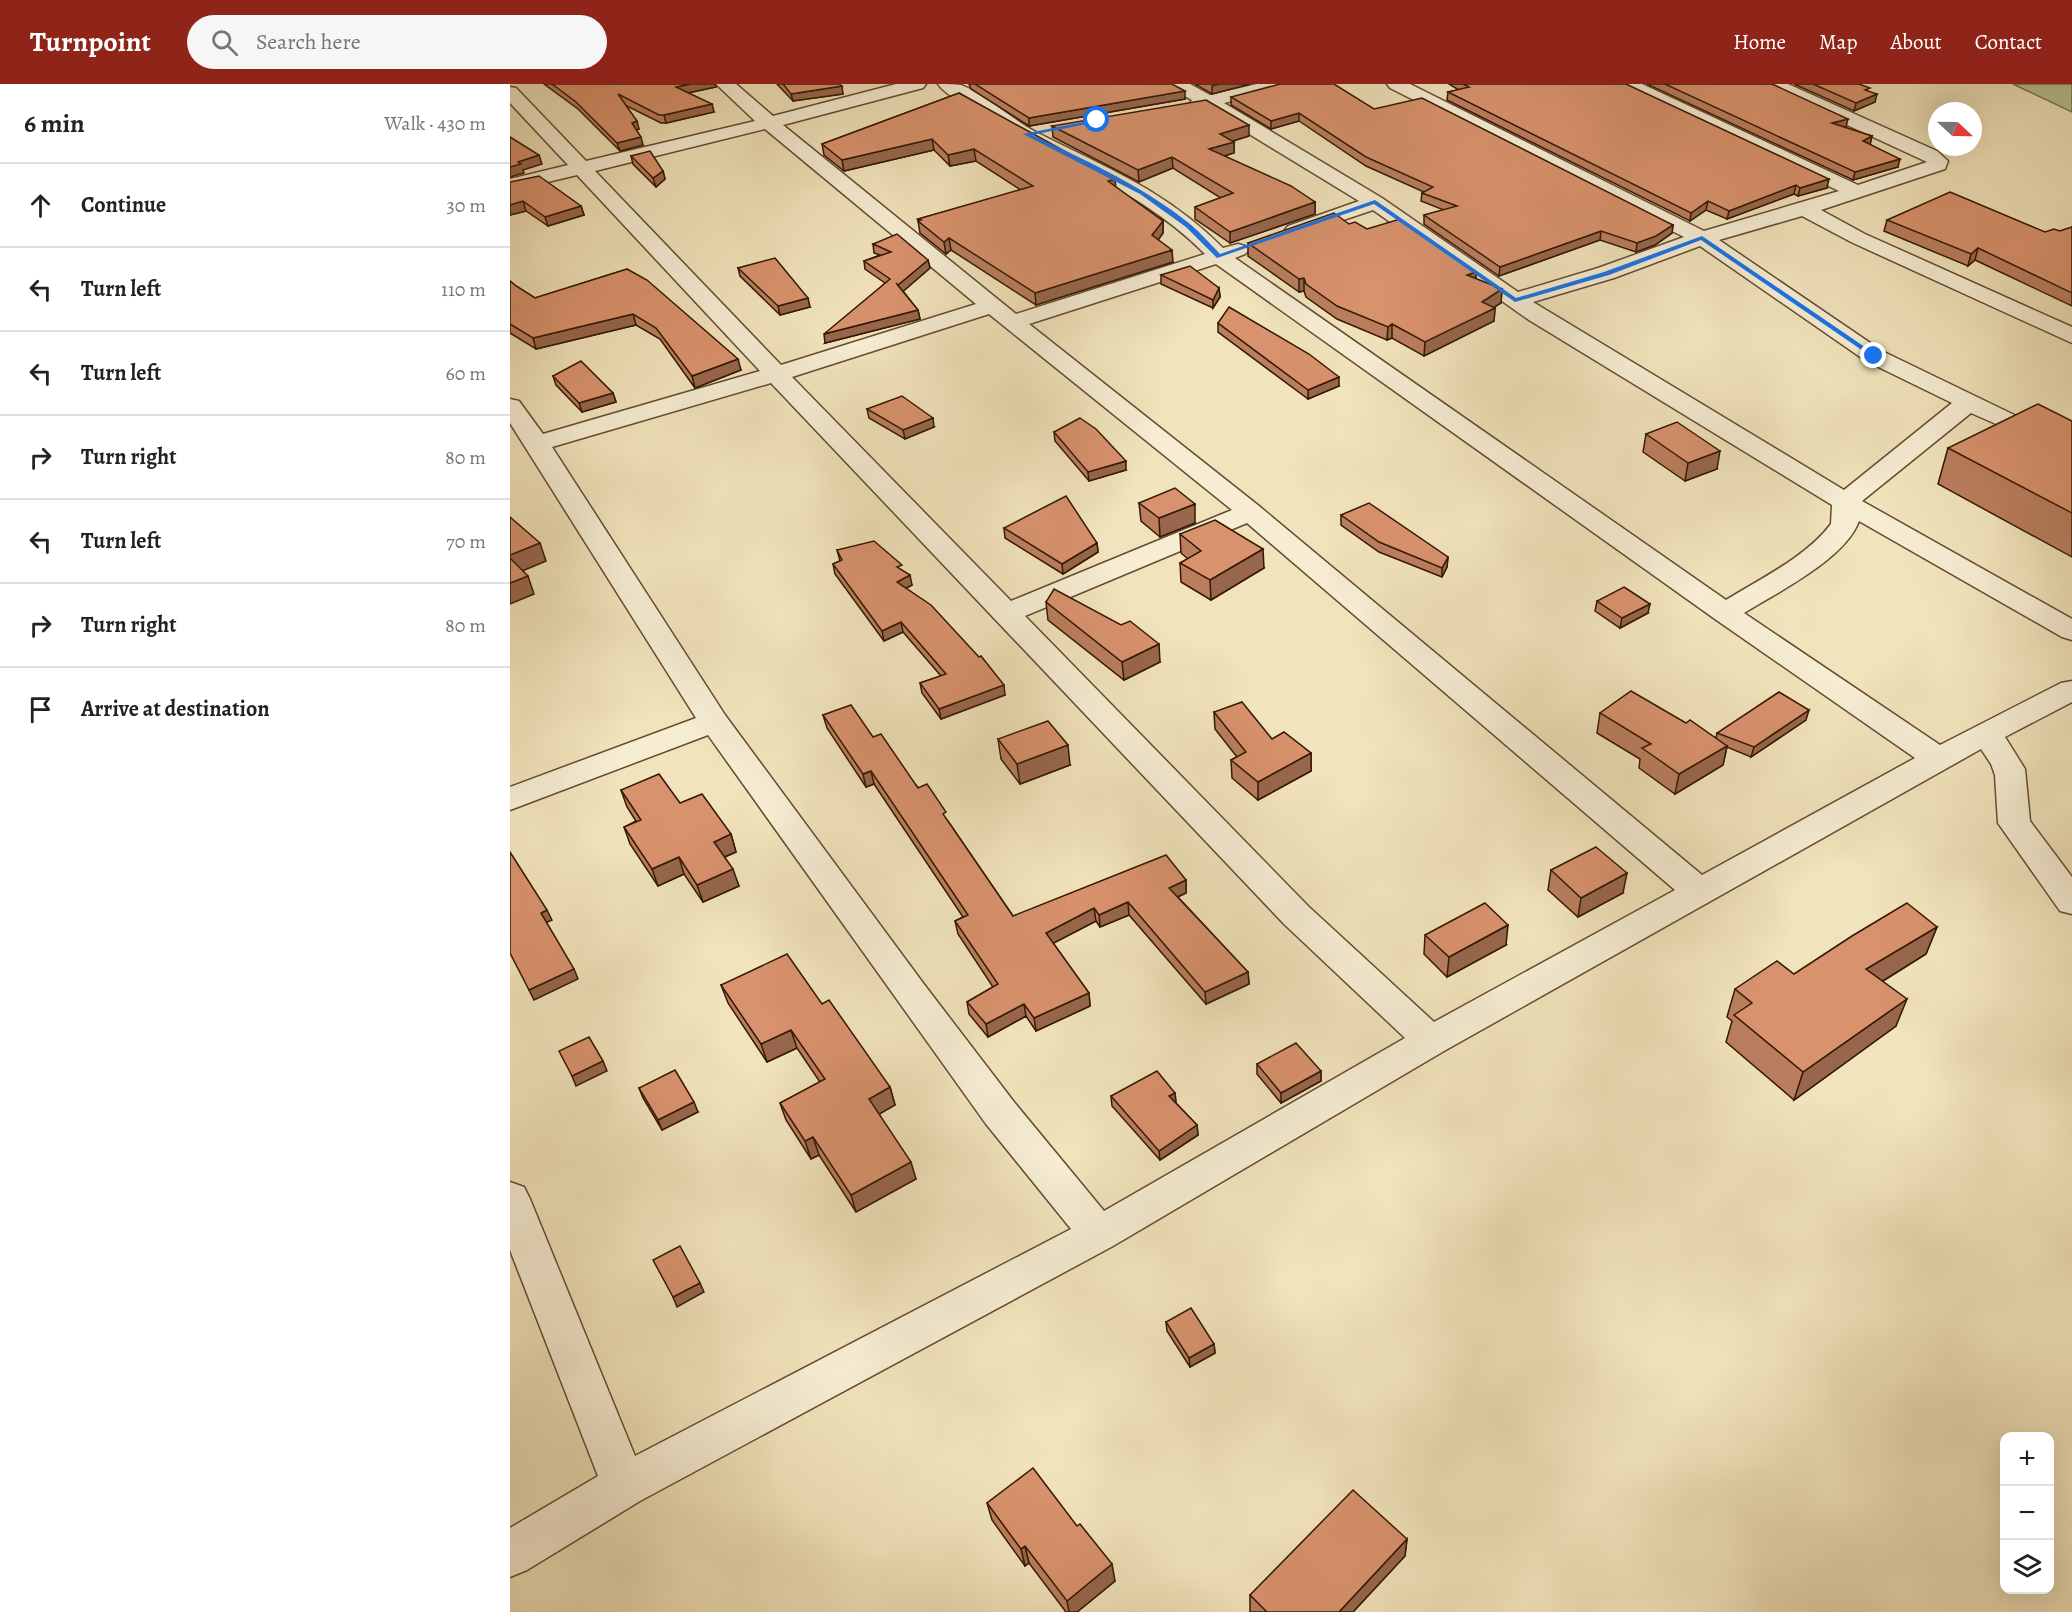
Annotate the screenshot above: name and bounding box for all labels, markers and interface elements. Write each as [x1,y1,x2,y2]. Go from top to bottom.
search box [187,15,607,69]
text: Turnpoint [30,23,151,61]
icon: search [208,26,241,59]
text: Search here [256,27,361,57]
text: Home [1733,28,1786,56]
text: Map [1819,28,1857,56]
text: About [1890,28,1942,56]
text: Contact [1975,28,2042,56]
north arrow [1928,102,1982,156]
text: 6 min [24,106,85,141]
route start [1083,106,1109,132]
text: Walk · 430 m [384,110,486,137]
icon: ahead [24,189,57,222]
text: Continue [81,190,166,220]
text: 30 m [446,192,486,219]
icon: left [24,273,57,306]
text: Turn left [81,274,161,304]
text: 110 m [441,276,486,303]
route end [1860,342,1886,368]
icon: left [24,357,57,390]
text: Turn left [81,358,161,388]
text: 60 m [446,360,486,387]
icon: right [24,441,57,474]
text: Turn right [81,442,177,472]
text: 80 m [445,444,486,471]
icon: left [24,525,57,558]
text: Turn left [81,526,161,556]
text: 70 m [446,528,486,555]
icon: right [24,609,57,642]
text: Turn right [81,610,177,640]
text: 80 m [445,612,486,639]
icon: arrive [24,693,57,726]
text: Arrive at destination [81,694,270,724]
map controls [2000,1432,2054,1594]
button: + [2000,1432,2054,1486]
button: − [2000,1486,2054,1540]
button: layers [2000,1540,2054,1594]

